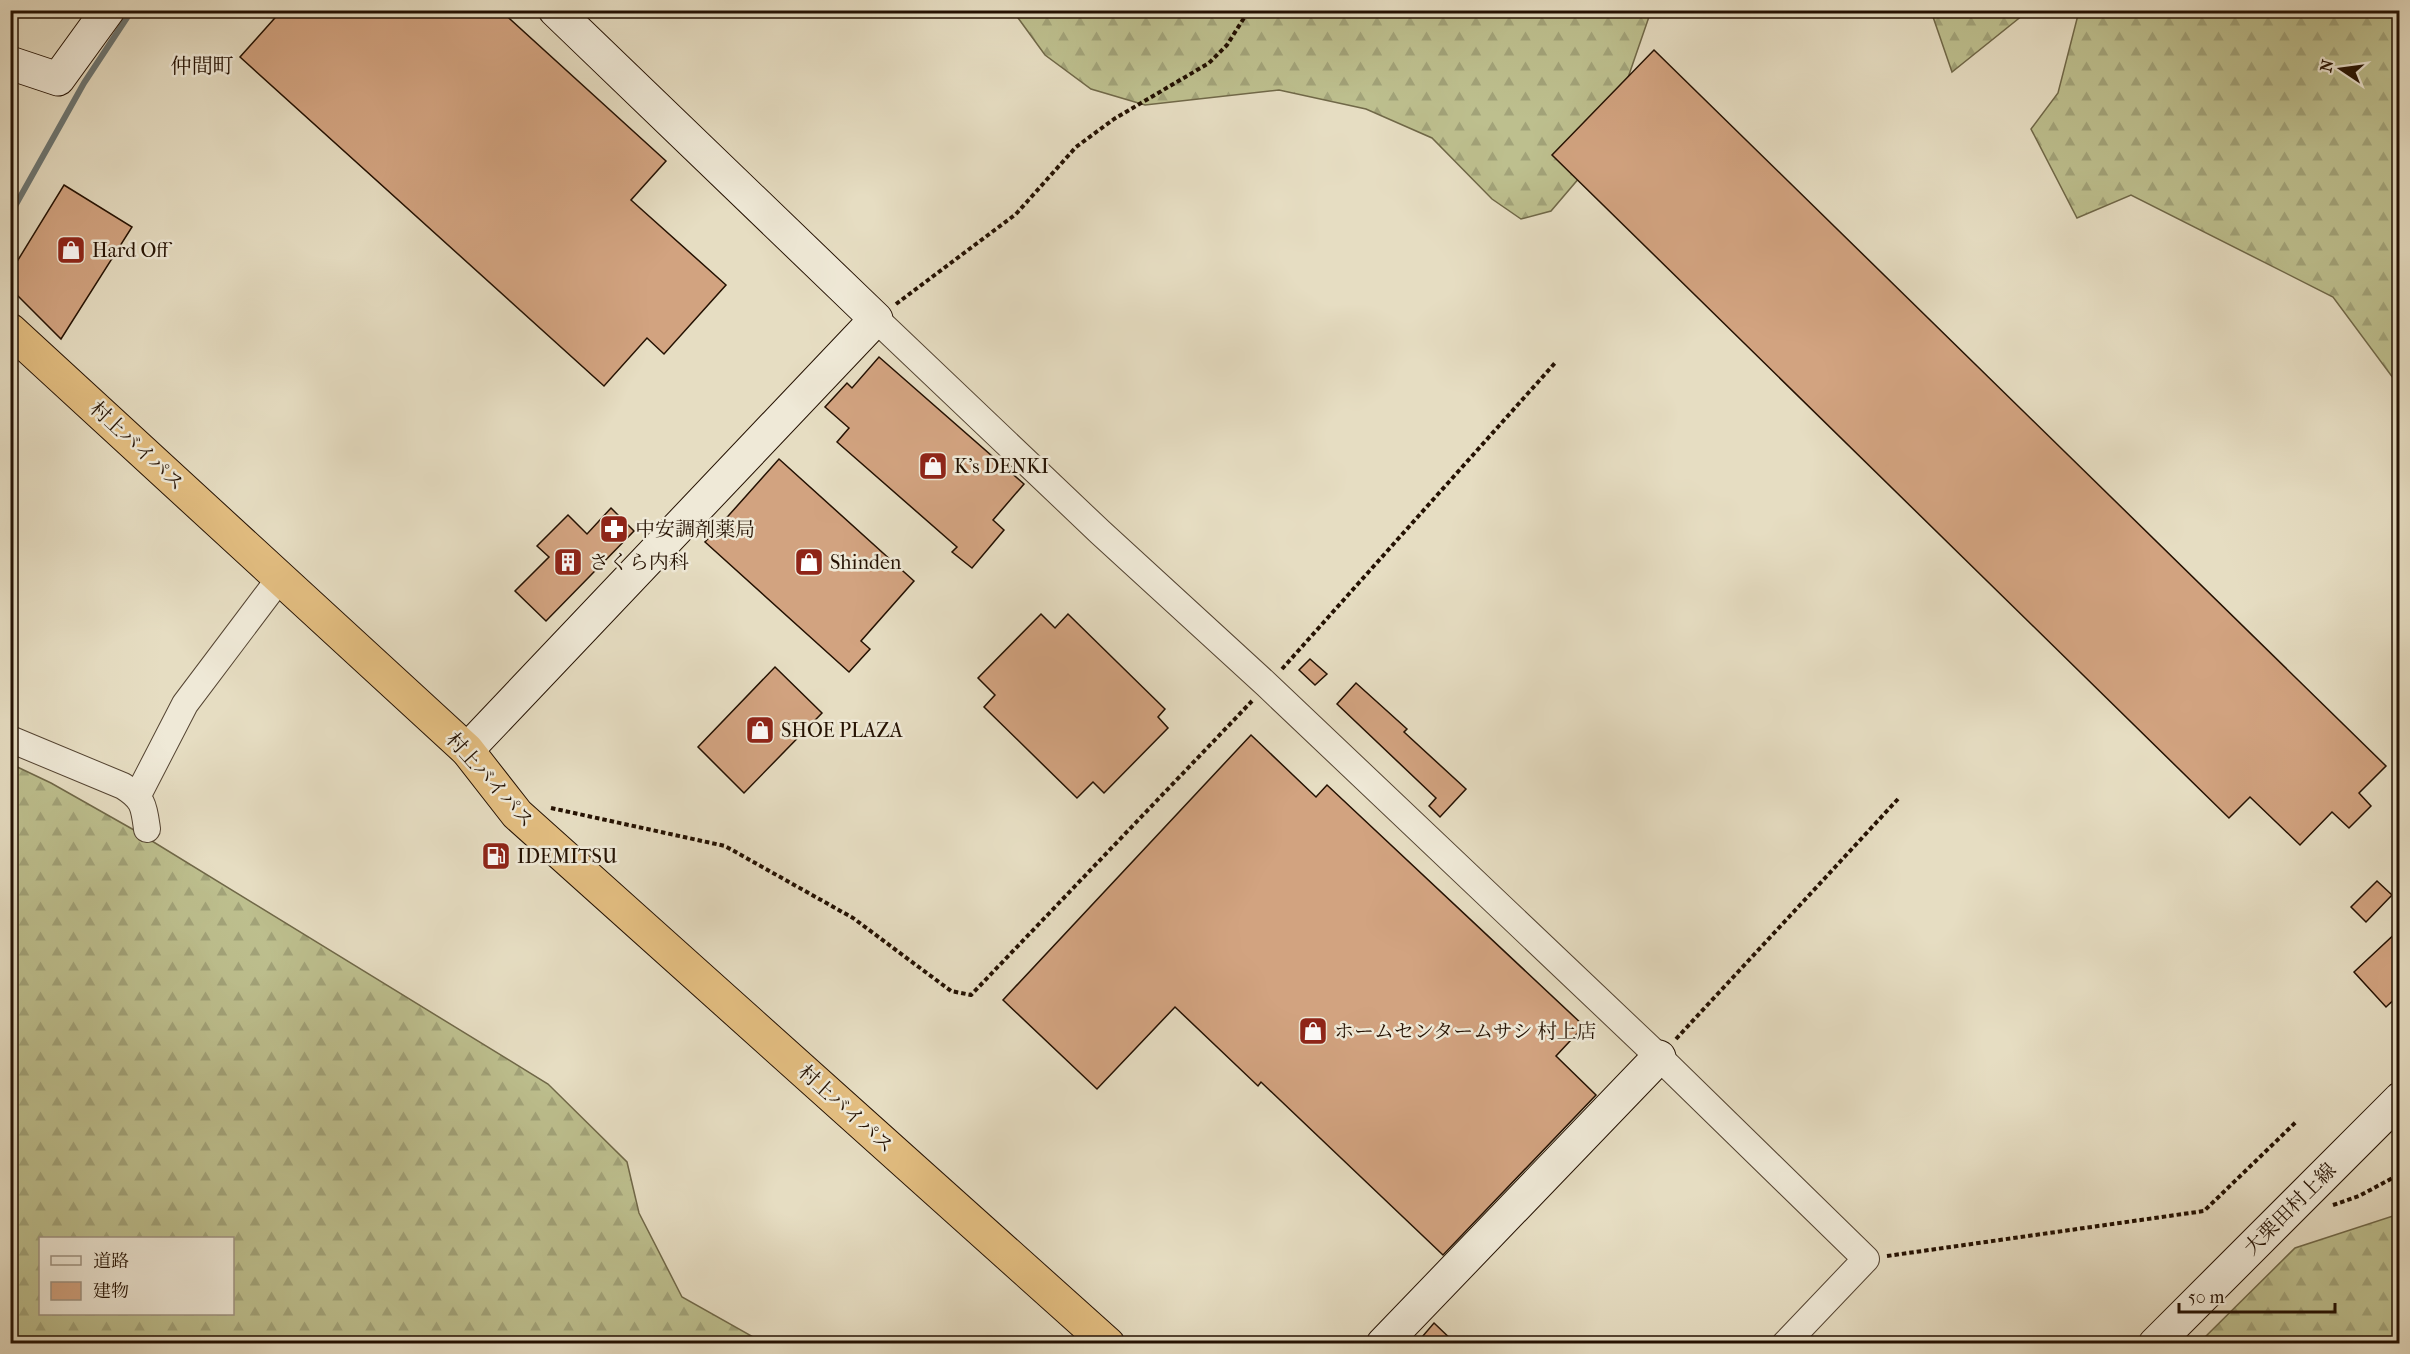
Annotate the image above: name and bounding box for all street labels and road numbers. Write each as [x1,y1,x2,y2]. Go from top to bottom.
street label: 村上バイパス [85,397,189,495]
street label: 村上バイパス [441,728,539,832]
street label: 村上バイパス [794,1060,898,1158]
street label: 大栗田村上線 [2239,1158,2341,1260]

